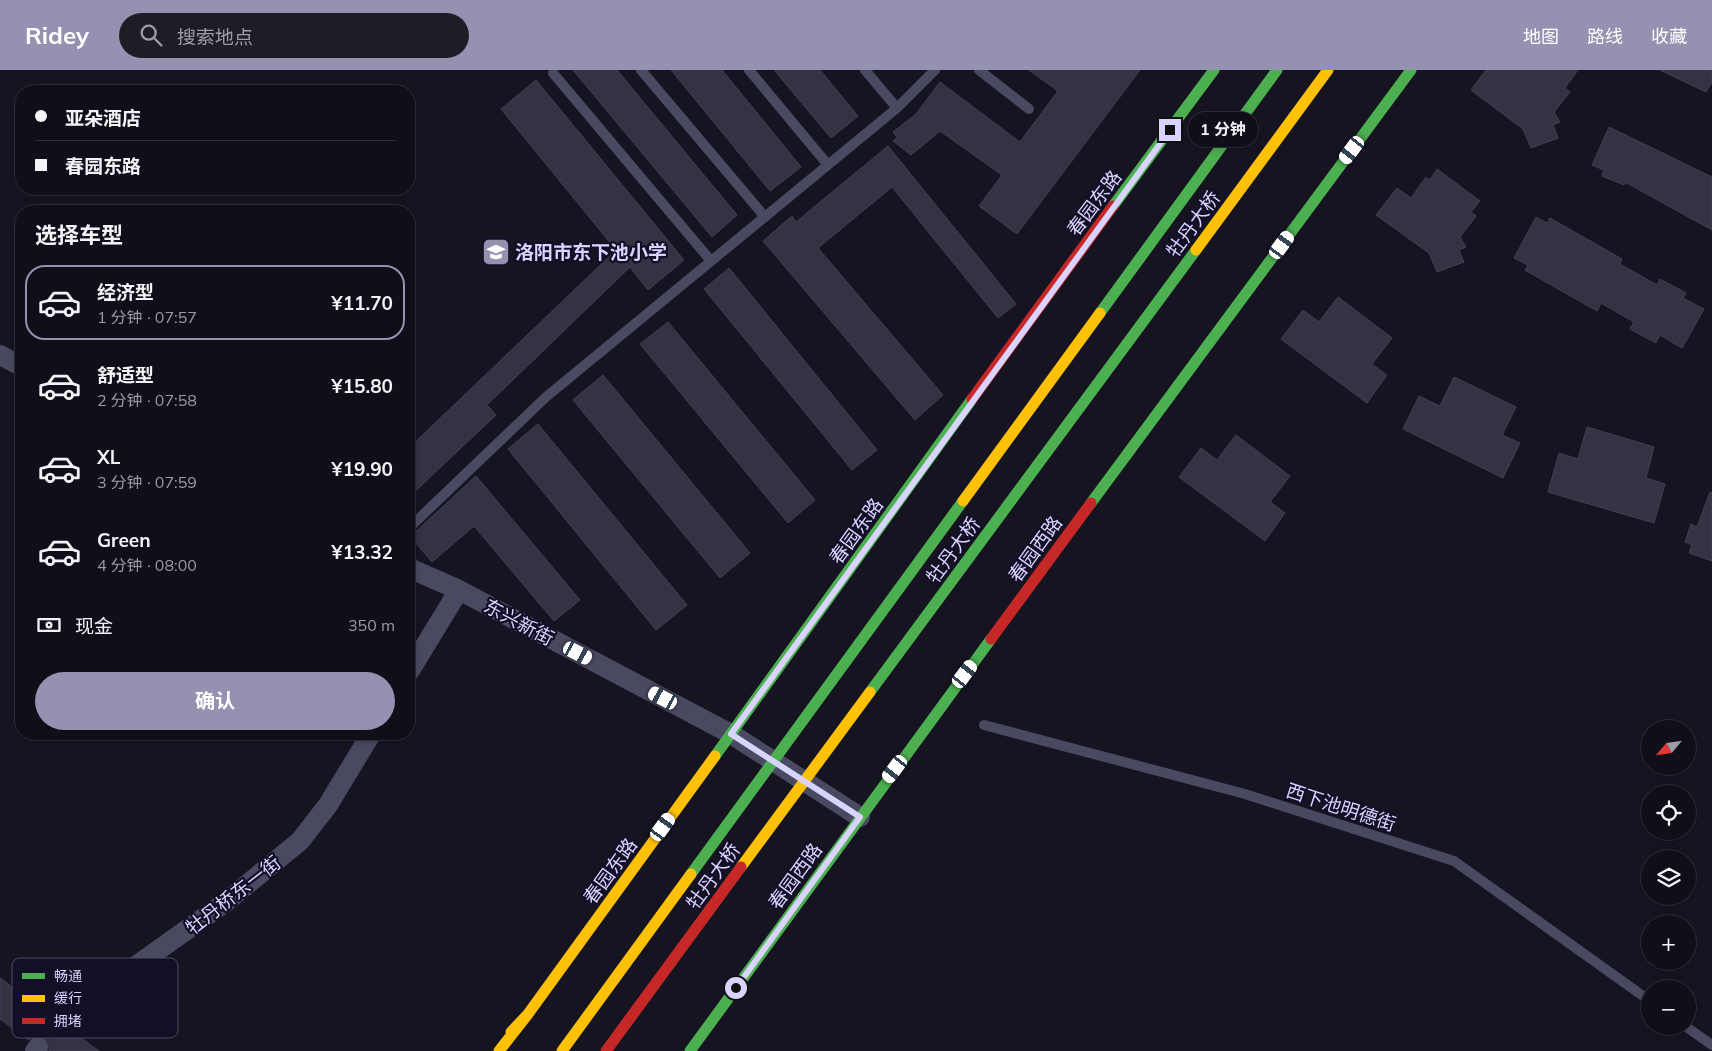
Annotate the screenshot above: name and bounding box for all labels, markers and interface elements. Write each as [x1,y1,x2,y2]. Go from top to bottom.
search box [119,13,469,58]
text: Ridey [25,20,89,50]
icon: search [137,21,165,49]
text: 搜索地点 [177,25,253,49]
text: 地图 [1523,25,1559,48]
text: 路线 [1587,25,1623,48]
text: 收藏 [1651,25,1687,48]
text: 亚朵酒店 [65,106,141,130]
callout: 1 分钟 [1188,112,1258,148]
route end [1159,119,1181,141]
text: 1 分钟 [1200,119,1246,139]
car [1336,134,1367,166]
text: 春园东路 [65,154,141,178]
street label: 春园东路 [1062,165,1126,241]
street label: 牡丹大桥 [1161,186,1225,262]
text: 选择车型 [35,221,123,249]
car [1267,228,1296,262]
school or university icon: 洛阳市东下池小学 [481,237,511,267]
place label: 洛阳市东下池小学 [515,240,667,264]
icon: car [37,280,82,325]
text: 经济型 [97,280,154,304]
text: ¥11.70 [331,291,393,315]
text: 1 分钟 · 07:57 [97,307,197,327]
icon: car [37,363,82,408]
text: 舒适型 [97,363,154,387]
text: ¥15.80 [331,374,393,398]
text: 2 分钟 · 07:58 [97,390,197,410]
text: XL [97,445,120,469]
icon: car [37,446,82,491]
text: ¥19.90 [331,457,393,481]
text: 3 分钟 · 07:59 [97,472,197,492]
street label: 春园东路 [824,493,888,569]
street label: 春园西路 [1003,511,1067,587]
street label: 牡丹大桥 [921,512,985,588]
text: Green [97,528,151,552]
icon: car [37,529,82,574]
text: ¥13.32 [331,540,393,564]
text: 4 分钟 · 08:00 [97,555,197,575]
street label: 东兴新街 [480,594,558,650]
icon: cash [35,611,63,639]
text: 现金 [75,614,113,638]
text: 350 m [348,615,395,635]
car [561,639,594,667]
car [949,658,980,690]
button: 确认 [35,672,395,730]
car [646,684,679,712]
north arrow [1641,720,1696,775]
map controls [1641,720,1696,1035]
car [879,753,910,785]
street label: 西下池明德街 [1283,778,1399,836]
button: locate [1641,785,1696,840]
car [648,810,677,844]
street label: 春园东路 [578,833,642,909]
street label: 牡丹大桥 [681,838,745,914]
street label: 春园西路 [763,838,827,914]
street label: 牡丹桥东一街 [181,850,285,940]
button: layers [1641,850,1696,905]
button: + [1641,915,1696,970]
legend [12,958,178,1038]
text: 畅通 [54,967,82,985]
route start [725,977,747,999]
button: − [1641,980,1696,1035]
text: 缓行 [54,989,82,1007]
text: 拥堵 [54,1012,82,1030]

